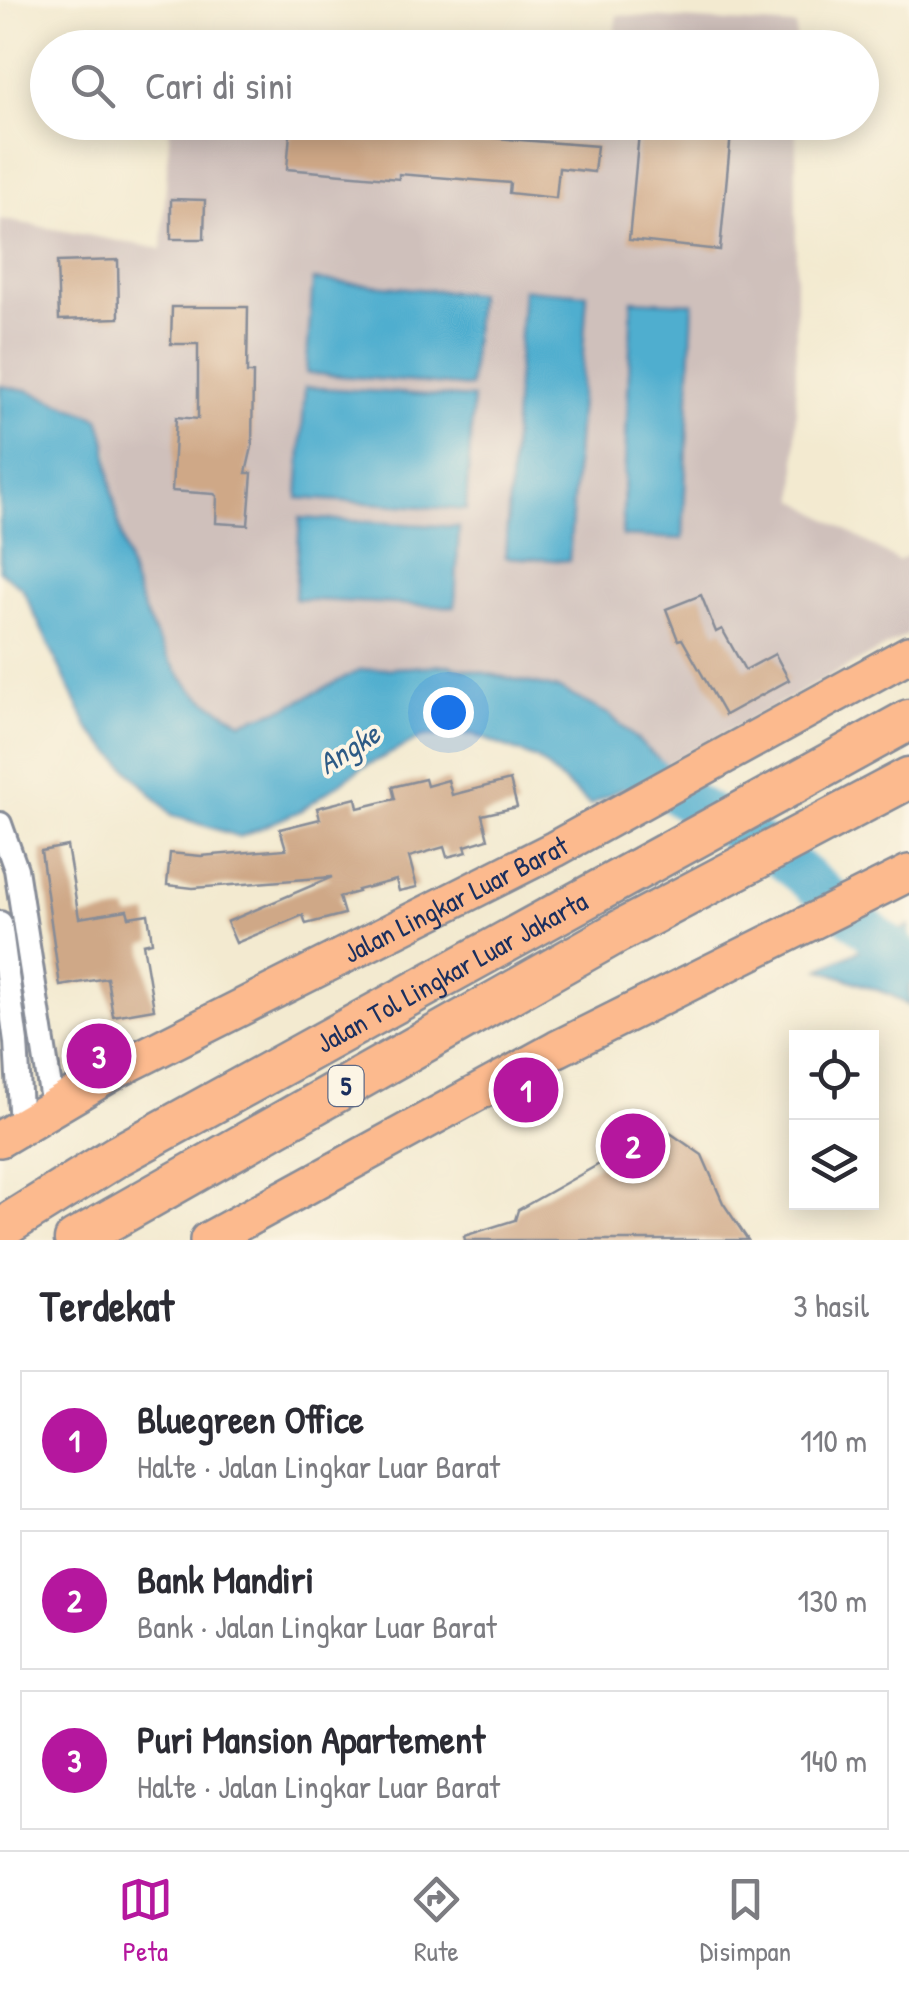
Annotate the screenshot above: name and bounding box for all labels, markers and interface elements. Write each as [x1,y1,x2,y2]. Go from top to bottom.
search box [30,30,879,140]
icon: search [65,58,120,113]
text: Cari di sini [145,59,294,111]
your location [423,687,474,738]
water label: Angke [310,713,388,784]
street label: Jalan Lingkar Luar Barat [337,826,575,972]
street label: Jalan Tol Lingkar Luar Jakarta [309,882,594,1062]
pin: 3 [66,1018,132,1094]
map controls [789,1030,879,1210]
button: locate [789,1030,879,1120]
pin: 1 [494,1052,558,1128]
road number: 5 [328,1066,364,1106]
pin: 2 [600,1108,666,1184]
button: layers [789,1120,879,1210]
text: Terdekat [40,1277,174,1334]
text: 3 hasil [793,1284,869,1327]
text: Bluegreen Office [137,1393,364,1445]
text: 1 [69,1419,80,1462]
text: 110 m [800,1419,867,1462]
text: Halte · Jalan Lingkar Luar Barat [137,1445,500,1488]
text: Bank Mandiri [137,1553,314,1605]
text: 2 [67,1579,82,1622]
text: 130 m [798,1579,867,1622]
text: Bank · Jalan Lingkar Luar Barat [137,1605,497,1648]
text: Puri Mansion Apartement [137,1713,485,1765]
text: 3 [67,1739,82,1782]
text: 140 m [800,1739,867,1782]
text: Halte · Jalan Lingkar Luar Barat [137,1765,500,1808]
tab: Peta [118,1872,173,1970]
tab: Rute [409,1872,464,1970]
tab: Disimpan [700,1872,791,1970]

